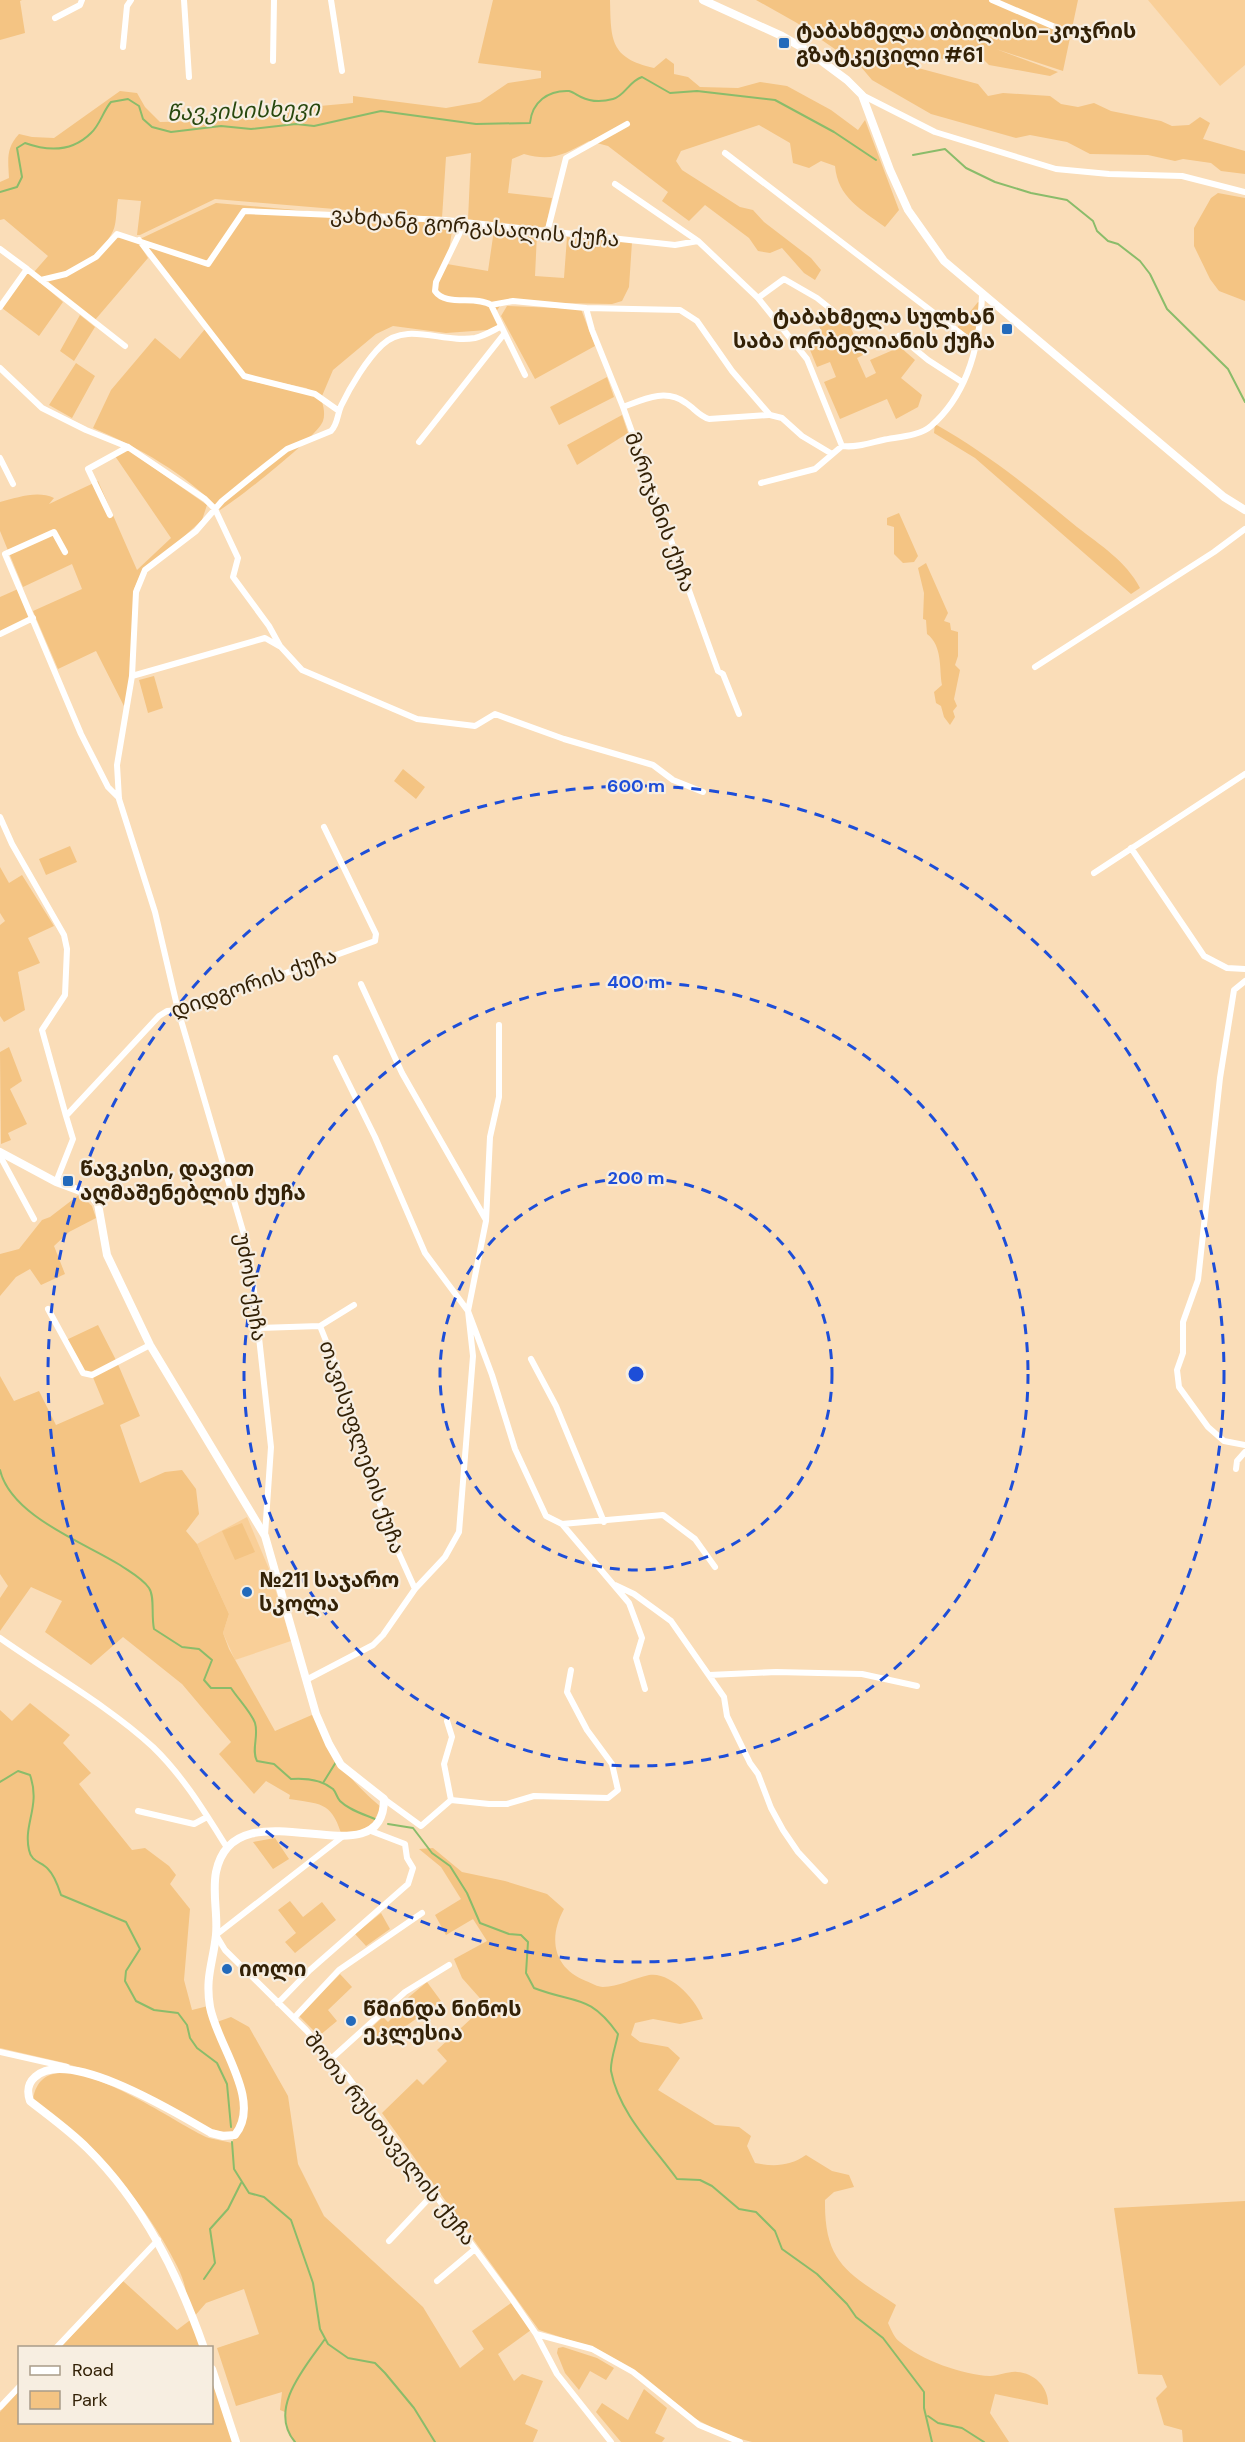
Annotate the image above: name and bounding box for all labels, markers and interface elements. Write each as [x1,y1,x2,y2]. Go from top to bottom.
place label: ტაბახმელა თბილისი-კოჯრის გზატკეცილი #61 [796,17,1136,69]
marker: ტაბახმელა თბილისი-კოჯრის გზატკეცილი #61 [777,36,791,50]
water label: წავკისისხევი [166,93,321,128]
street label: ვახტანგ გორგასალის ქუჩა [329,200,621,254]
place label: ტაბახმელა სულხან საბა ორბელიანის ქუჩა [733,303,995,355]
marker: ტაბახმელა სულხან საბა ორბელიანის ქუჩა [1000,322,1014,336]
street label: მარიჯანის ქუჩა [618,428,702,596]
text: 600 m [607,774,665,798]
street label: დიდგორის ქუჩა [167,941,341,1025]
text: 400 m [607,970,665,994]
place label: წავკისი, დავით აღმაშენებლის ქუჩა [80,1155,306,1207]
text: 200 m [608,1166,664,1190]
marker: წავკისი, დავით აღმაშენებლის ქუჩა [61,1174,75,1188]
street label: უძოს ქუჩა [229,1231,273,1343]
street label: თავისუფლების ქუჩა [312,1337,412,1557]
centre of rings [626,1364,646,1384]
place label: №211 საჯარო სკოლა [259,1566,399,1618]
marker: №211 საჯარო სკოლა [240,1585,254,1599]
place label: იოლი [239,1955,307,1983]
marker: იოლი [220,1962,234,1976]
place label: წმინდა ნინოს ეკლესია [363,1995,521,2047]
marker: წმინდა ნინოს ეკლესია [344,2014,358,2028]
street label: შოთა რუსთაველის ქუჩა [298,2027,482,2251]
legend [18,2346,213,2424]
text: Road [72,2358,114,2382]
text: Park [72,2388,108,2412]

